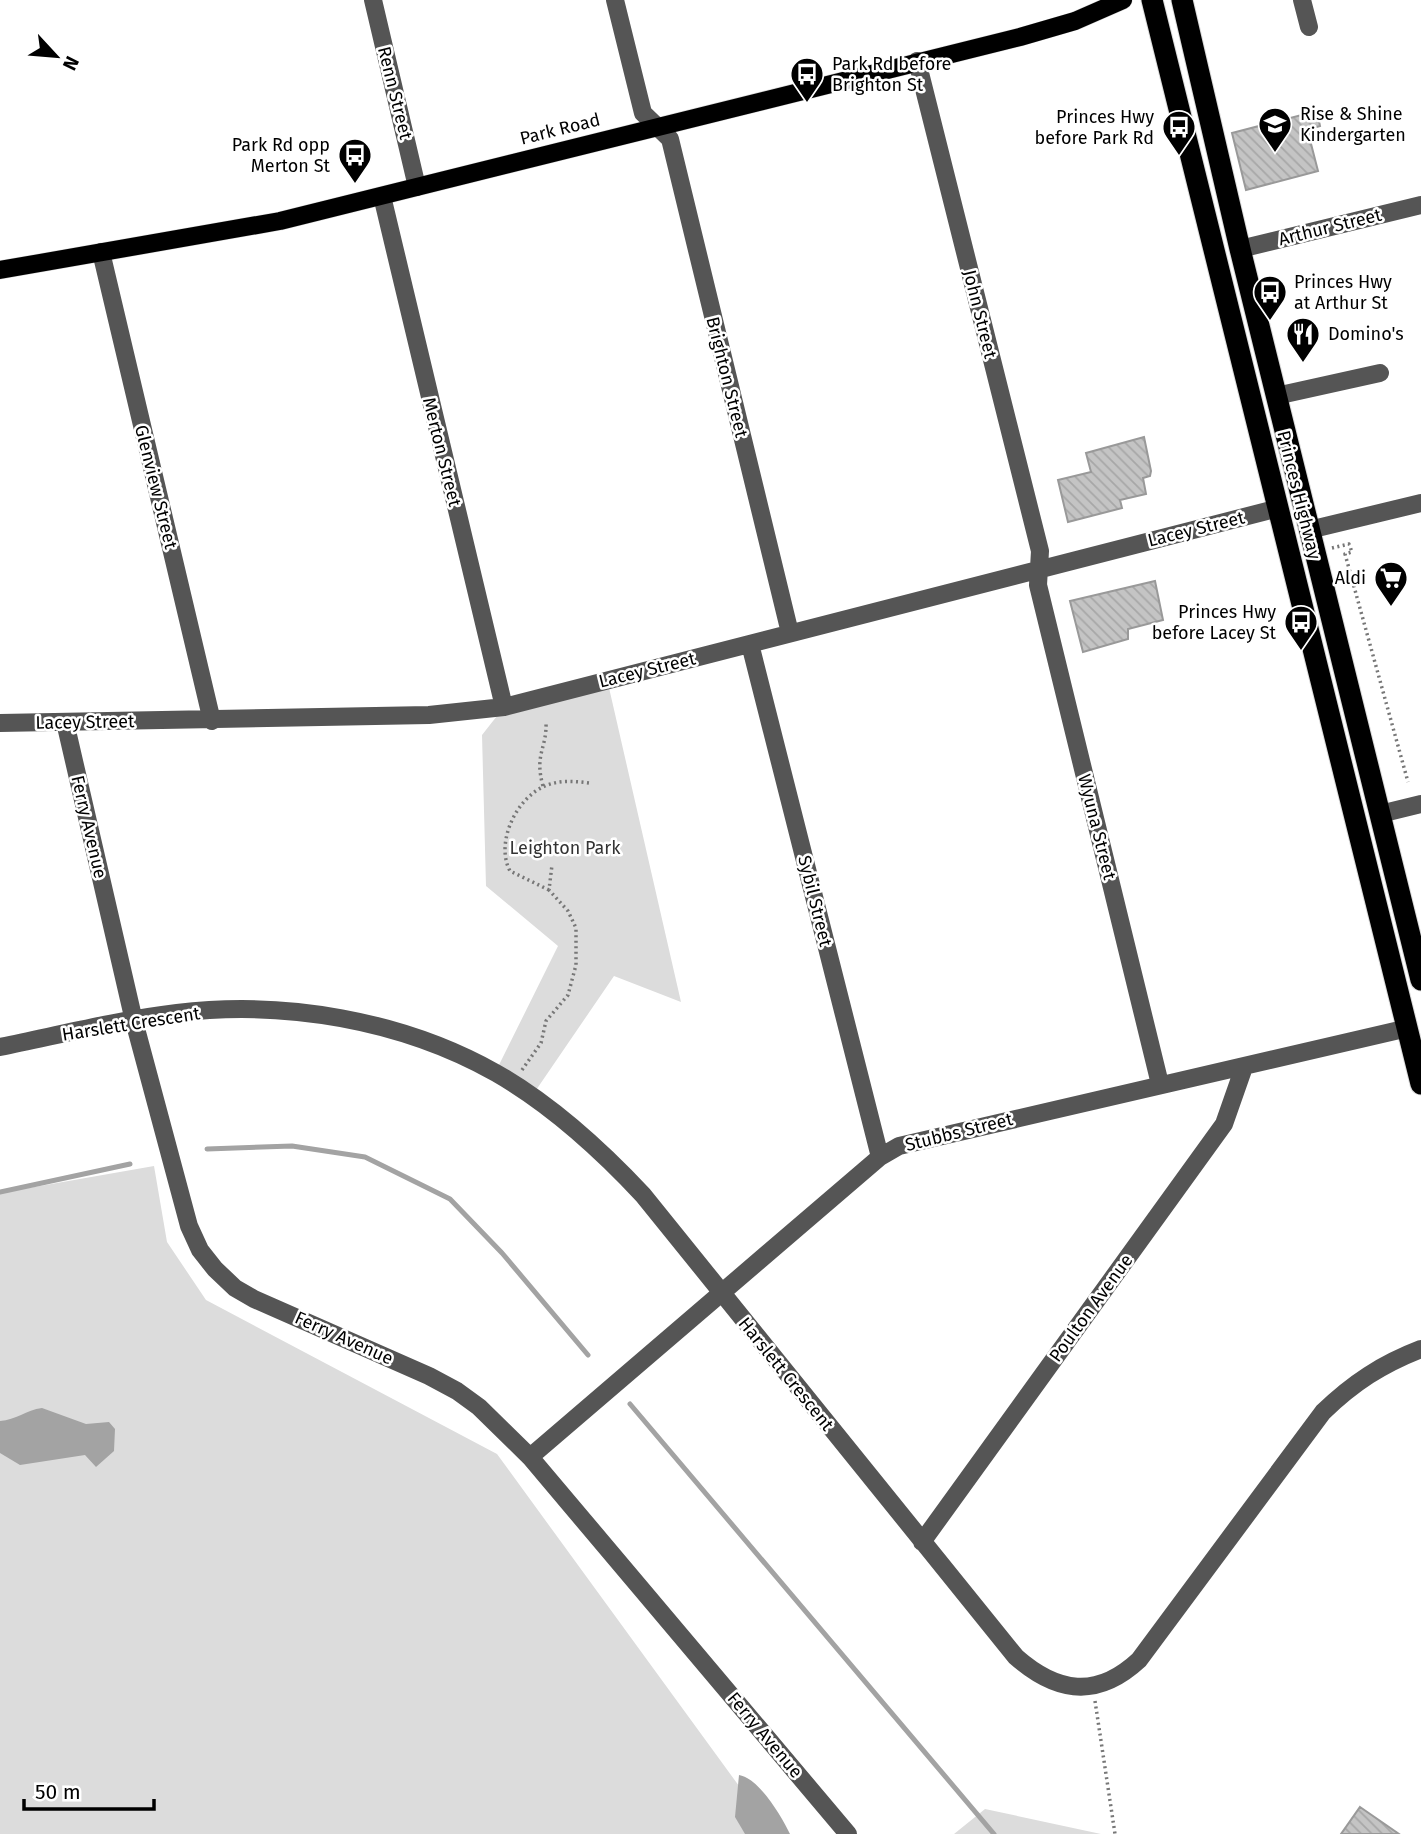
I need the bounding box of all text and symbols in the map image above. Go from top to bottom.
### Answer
north arrow [21,21,91,91]
street label: Renn Street [373,44,417,142]
text: N [58,53,84,74]
place label: Park Rd before Brighton St [832,53,951,96]
bus stop icon: Park Rd before Brighton St [788,55,826,104]
place label: Rise & Shine Kindergarten [1300,103,1406,146]
school or university icon: Rise & Shine Kindergarten [1256,105,1294,154]
place label: Princes Hwy before Park Rd [1035,106,1154,149]
street label: Park Road [518,108,602,150]
bus stop icon: Princes Hwy before Park Rd [1160,108,1198,157]
place label: Park Rd opp Merton St [232,134,330,177]
bus stop icon: Park Rd opp Merton St [336,136,374,185]
street label: Arthur Street [1276,203,1384,250]
street label: John Street [958,267,1002,361]
place label: Princes Hwy at Arthur St [1294,271,1392,314]
bus stop icon: Princes Hwy at Arthur St [1251,273,1289,322]
street label: Brighton Street [701,314,753,440]
restaurant icon: Domino's [1284,315,1322,364]
place label: Domino's [1328,323,1404,345]
street label: Merton Street [418,395,466,509]
street label: Glenview Street [130,423,182,552]
street label: Princes Highway [1272,428,1326,562]
street label: Lacey Street [1145,506,1247,552]
supermarket icon: Aldi [1372,559,1410,608]
place label: Aldi [1335,567,1366,589]
place label: Princes Hwy before Lacey St [1152,601,1277,644]
bus stop icon: Princes Hwy before Lacey St [1282,603,1320,652]
street label: Lacey Street [596,647,698,693]
street label: Lacey Street [35,710,135,734]
street label: Wyuna Street [1073,772,1121,883]
street label: Ferry Avenue [66,773,112,881]
park label: Leighton Park [510,837,621,859]
street label: Sybil Street [793,853,837,949]
street label: Harslett Crescent [60,1002,202,1046]
street label: Stubbs Street [903,1108,1016,1156]
street label: Poulton Avenue [1044,1250,1138,1366]
street label: Ferry Avenue [291,1307,397,1369]
street label: Harslett Crescent [734,1313,839,1435]
street label: Ferry Avenue [723,1688,807,1782]
scale bar [24,1768,154,1812]
text: 50 m [35,1779,81,1805]

